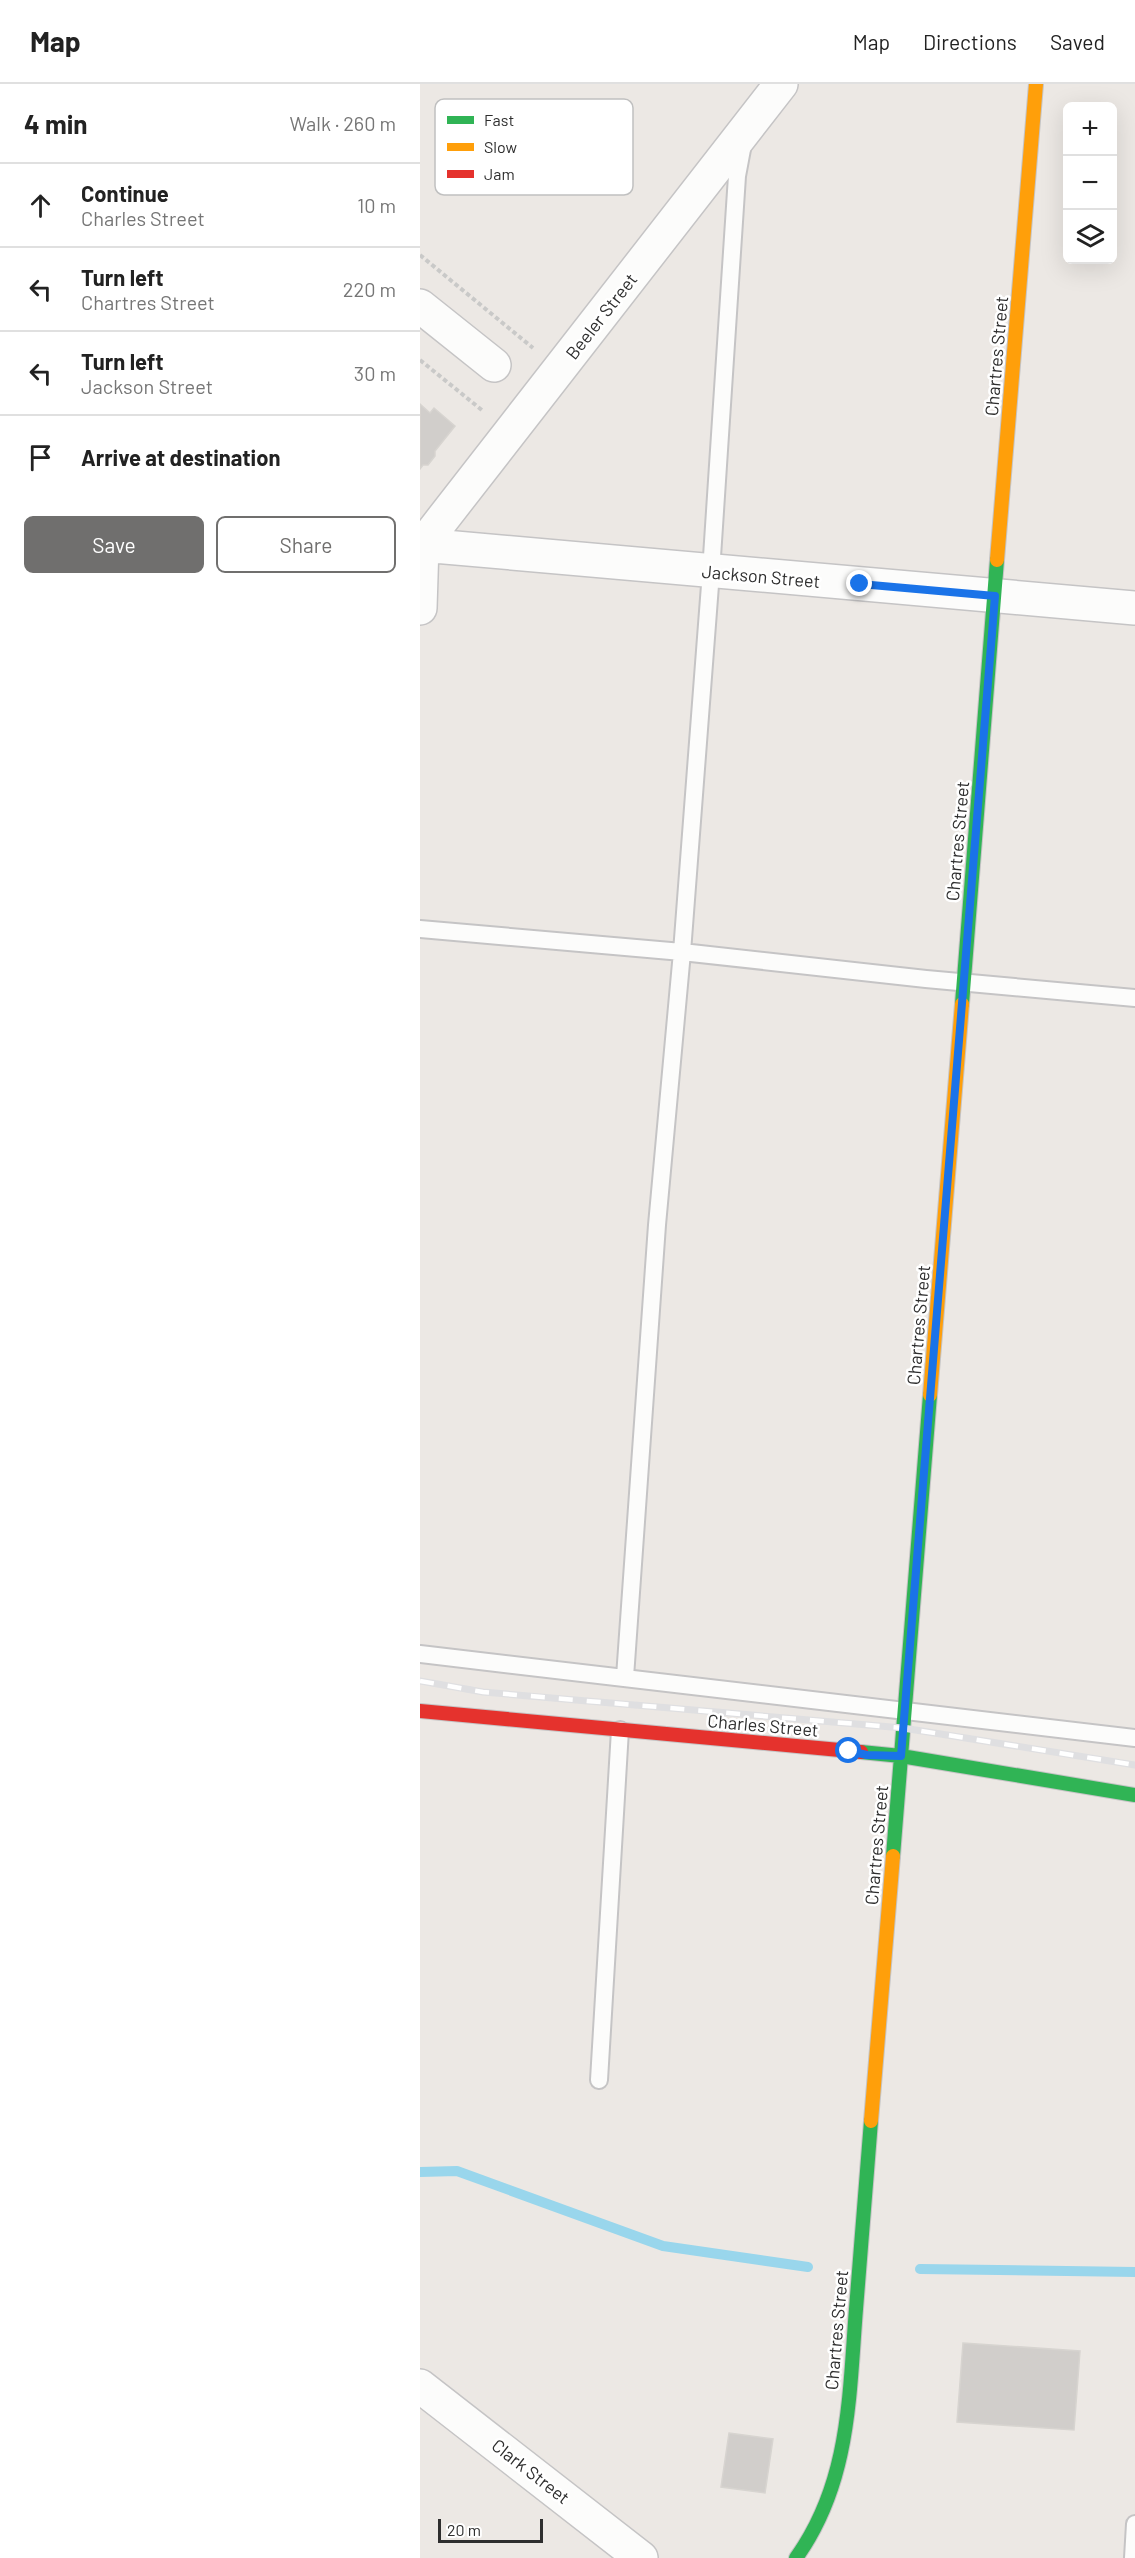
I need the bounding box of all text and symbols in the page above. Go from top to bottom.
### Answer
text: Map [30,24,81,58]
text: Map [853,29,890,54]
text: Directions [923,29,1017,54]
text: Saved [1050,29,1105,54]
legend [435,99,633,195]
map controls [1063,102,1117,264]
button: + [1063,102,1117,156]
text: 4 min [24,108,88,139]
text: Fast [484,110,514,129]
text: Walk · 260 m [289,111,396,135]
text: Slow [484,137,517,156]
button: − [1063,156,1117,210]
text: Jam [484,164,515,183]
text: Continue [81,180,169,206]
icon: ahead [24,189,57,222]
text: 10 m [357,193,396,217]
text: Charles Street [81,206,205,230]
button: layers [1063,210,1117,264]
text: Turn left [81,264,164,290]
street label: Beeler Street [560,268,642,364]
icon: left [24,273,57,306]
text: 220 m [343,277,396,301]
text: Chartres Street [81,290,215,314]
street label: Chartres Street [980,295,1012,417]
text: Turn left [81,348,164,374]
icon: left [24,357,57,390]
text: 30 m [354,361,396,385]
text: Jackson Street [81,374,213,398]
icon: arrive [24,441,57,474]
text: Arrive at destination [81,444,280,470]
button: Save [24,516,204,573]
button: Share [216,516,396,573]
street label: Jackson Street [701,560,821,592]
route end [846,570,872,596]
street label: Chartres Street [941,780,973,902]
street label: Chartres Street [902,1264,934,1386]
street label: Charles Street [707,1709,819,1741]
route start [835,1737,861,1763]
street label: Chartres Street [860,1784,892,1906]
street label: Chartres Street [820,2269,852,2391]
street label: Clark Street [488,2434,574,2508]
scale bar [438,2516,543,2544]
text: 20 m [447,2520,481,2539]

